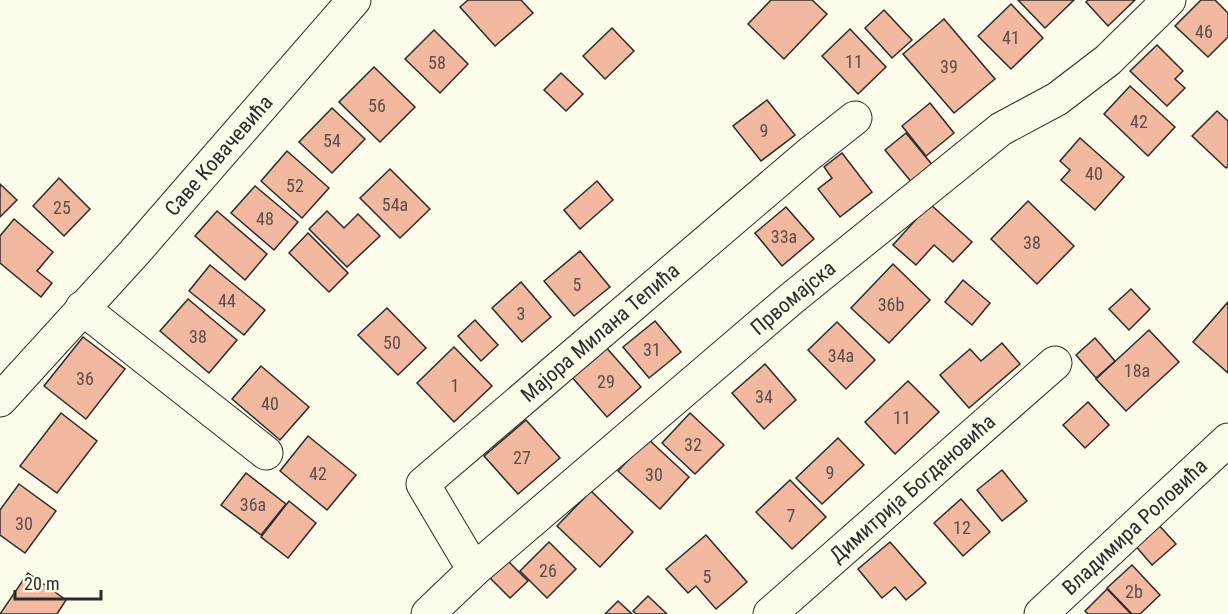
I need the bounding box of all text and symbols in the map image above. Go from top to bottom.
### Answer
house number: 46 [1195,21,1213,42]
house number: 41 [1002,27,1020,48]
house number: 11 [845,51,863,72]
house number: 58 [428,52,446,73]
house number: 39 [940,56,958,77]
street label: Саве Ковачевића [160,90,278,221]
house number: 56 [368,95,386,116]
house number: 42 [1130,111,1148,132]
house number: 9 [760,120,768,141]
house number: 54 [323,130,341,151]
house number: 40 [1085,163,1103,184]
house number: 52 [286,175,304,196]
house number: 54a [382,194,408,215]
house number: 25 [53,197,71,218]
house number: 48 [256,208,274,229]
house number: 33a [771,226,797,247]
house number: 38 [1023,232,1041,253]
street label: Првомајска [746,256,840,340]
street label: Мајора Милана Тепића [516,258,684,407]
house number: 5 [573,274,582,295]
house number: 44 [218,290,236,311]
house number: 36b [878,294,904,315]
house number: 3 [517,303,525,324]
house number: 38 [189,326,207,347]
house number: 50 [383,332,401,353]
house number: 31 [643,339,661,360]
house number: 34a [828,345,854,366]
house number: 18a [1124,360,1150,381]
house number: 36 [76,368,94,389]
house number: 29 [597,371,615,392]
house number: 1 [451,375,459,396]
house number: 34 [755,386,773,407]
house number: 40 [261,393,279,414]
house number: 11 [893,407,911,428]
street label: Димитрија Богдановића [825,409,1000,568]
house number: 32 [684,434,702,455]
house number: 27 [513,447,531,468]
street label: Владимира Роловића [1057,454,1212,600]
house number: 9 [826,462,834,483]
house number: 42 [309,463,327,484]
house number: 30 [645,464,663,485]
house number: 36a [240,494,266,515]
house number: 7 [787,505,796,526]
house number: 30 [15,513,33,534]
house number: 12 [953,517,971,538]
house number: 26 [539,560,557,581]
scale bar [15,563,100,601]
house number: 5 [703,566,712,587]
text: 20 m [24,573,59,594]
house number: 2b [1125,581,1143,602]

